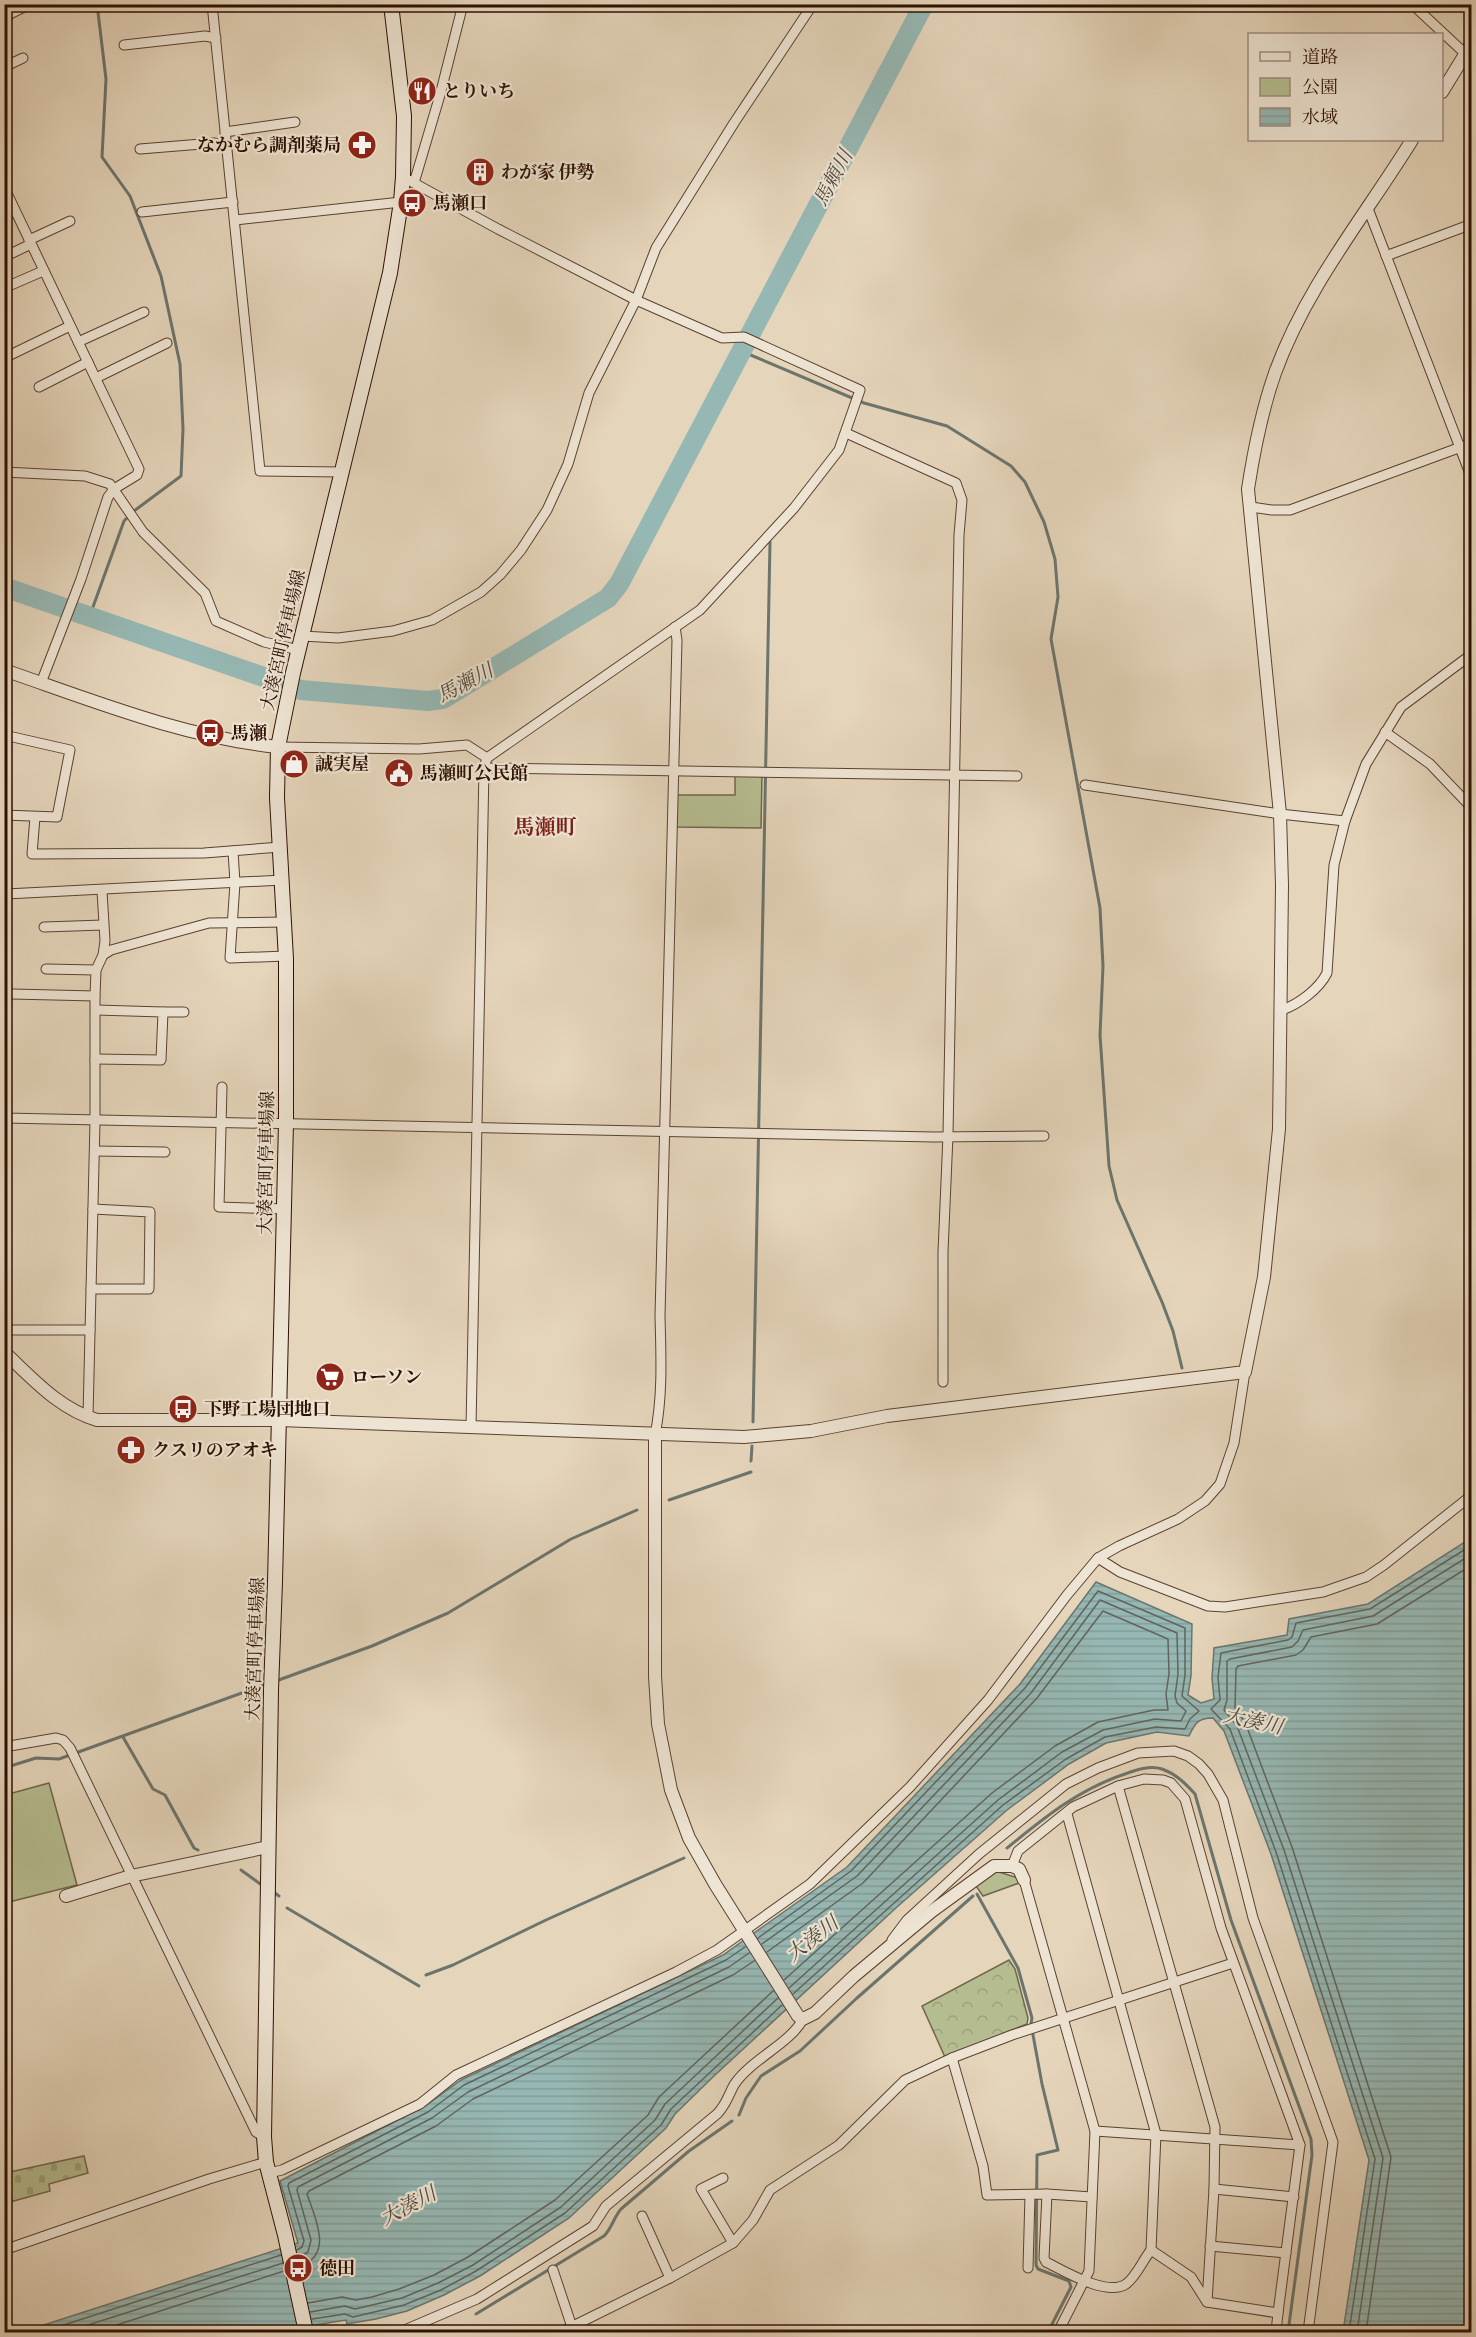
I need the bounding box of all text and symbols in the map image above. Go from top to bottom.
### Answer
legend [1248,33,1443,141]
text: 道路 [1302,45,1338,69]
restaurant icon: とりいち [406,75,438,107]
text: 公園 [1302,75,1338,99]
place label: とりいち [443,79,515,103]
text: 水域 [1302,105,1338,129]
pharmacy icon: なかむら調剤薬局 [346,129,378,161]
place label: なかむら調剤薬局 [197,133,341,157]
water label: 馬頼川 [807,143,860,211]
building icon: わが家 伊勢 [464,156,496,188]
place label: わが家 伊勢 [501,160,594,184]
bus stop icon: 馬瀬口 [396,187,428,219]
place label: 馬瀬口 [433,191,487,215]
street label: 大湊宮町停車場線 [255,567,311,713]
water label: 馬瀬川 [432,656,500,709]
bus stop icon: 馬瀬 [194,717,226,749]
place label: 馬瀬 [231,721,267,745]
shop icon: 誠実屋 [278,748,310,780]
place label: 誠実屋 [315,752,369,776]
public building icon: 馬瀬町公民館 [383,757,415,789]
place label: 馬瀬町公民館 [420,761,528,785]
district label: 馬瀬町 [514,813,577,841]
street label: 大湊宮町停車場線 [253,1091,279,1235]
supermarket icon: ローソン [314,1361,346,1393]
place label: ローソン [351,1365,422,1389]
bus stop icon: 下野工場団地口 [167,1393,199,1425]
place label: 下野工場団地口 [204,1397,330,1421]
pharmacy icon: クスリのアオキ [115,1434,147,1466]
place label: クスリのアオキ [152,1438,278,1462]
street label: 大湊宮町停車場線 [240,1577,270,1721]
water label: 大湊川 [1221,1702,1287,1741]
water label: 大湊川 [780,1909,846,1968]
water label: 大湊川 [375,2179,443,2232]
bus stop icon: 徳田 [282,2252,314,2284]
place label: 徳田 [319,2256,355,2280]

